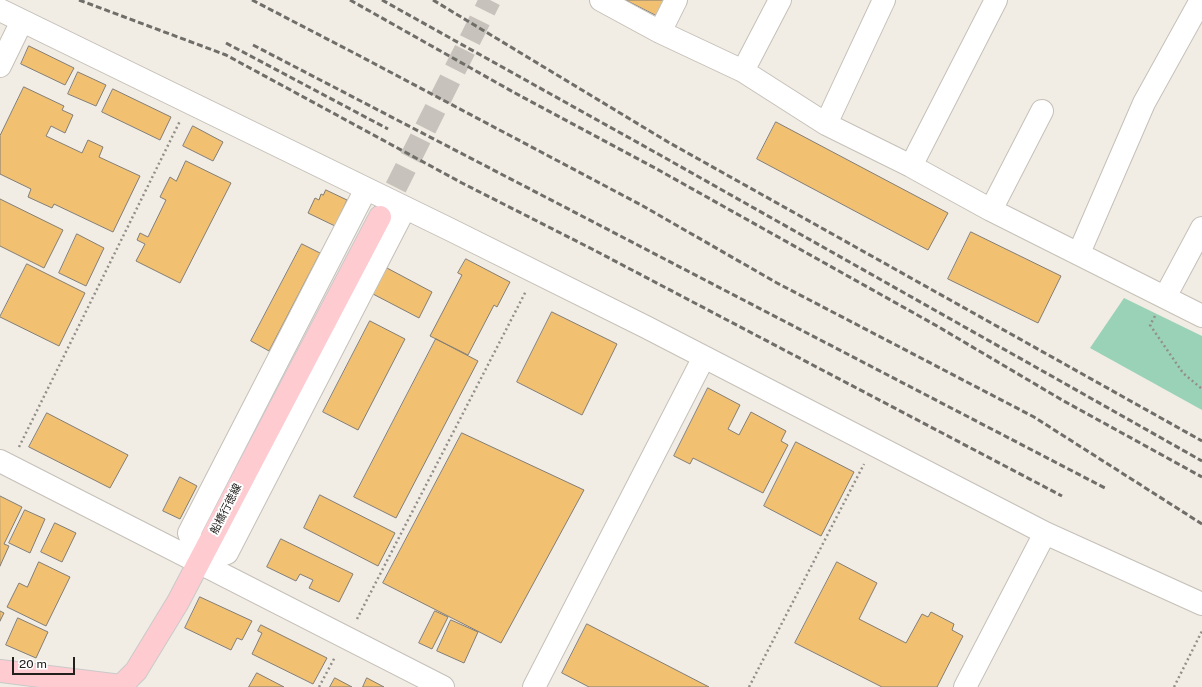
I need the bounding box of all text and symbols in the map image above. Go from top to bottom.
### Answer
street label: 船橋行徳線 [208,482,244,536]
scale bar [14,649,77,675]
text: 20 m [19,657,47,671]

